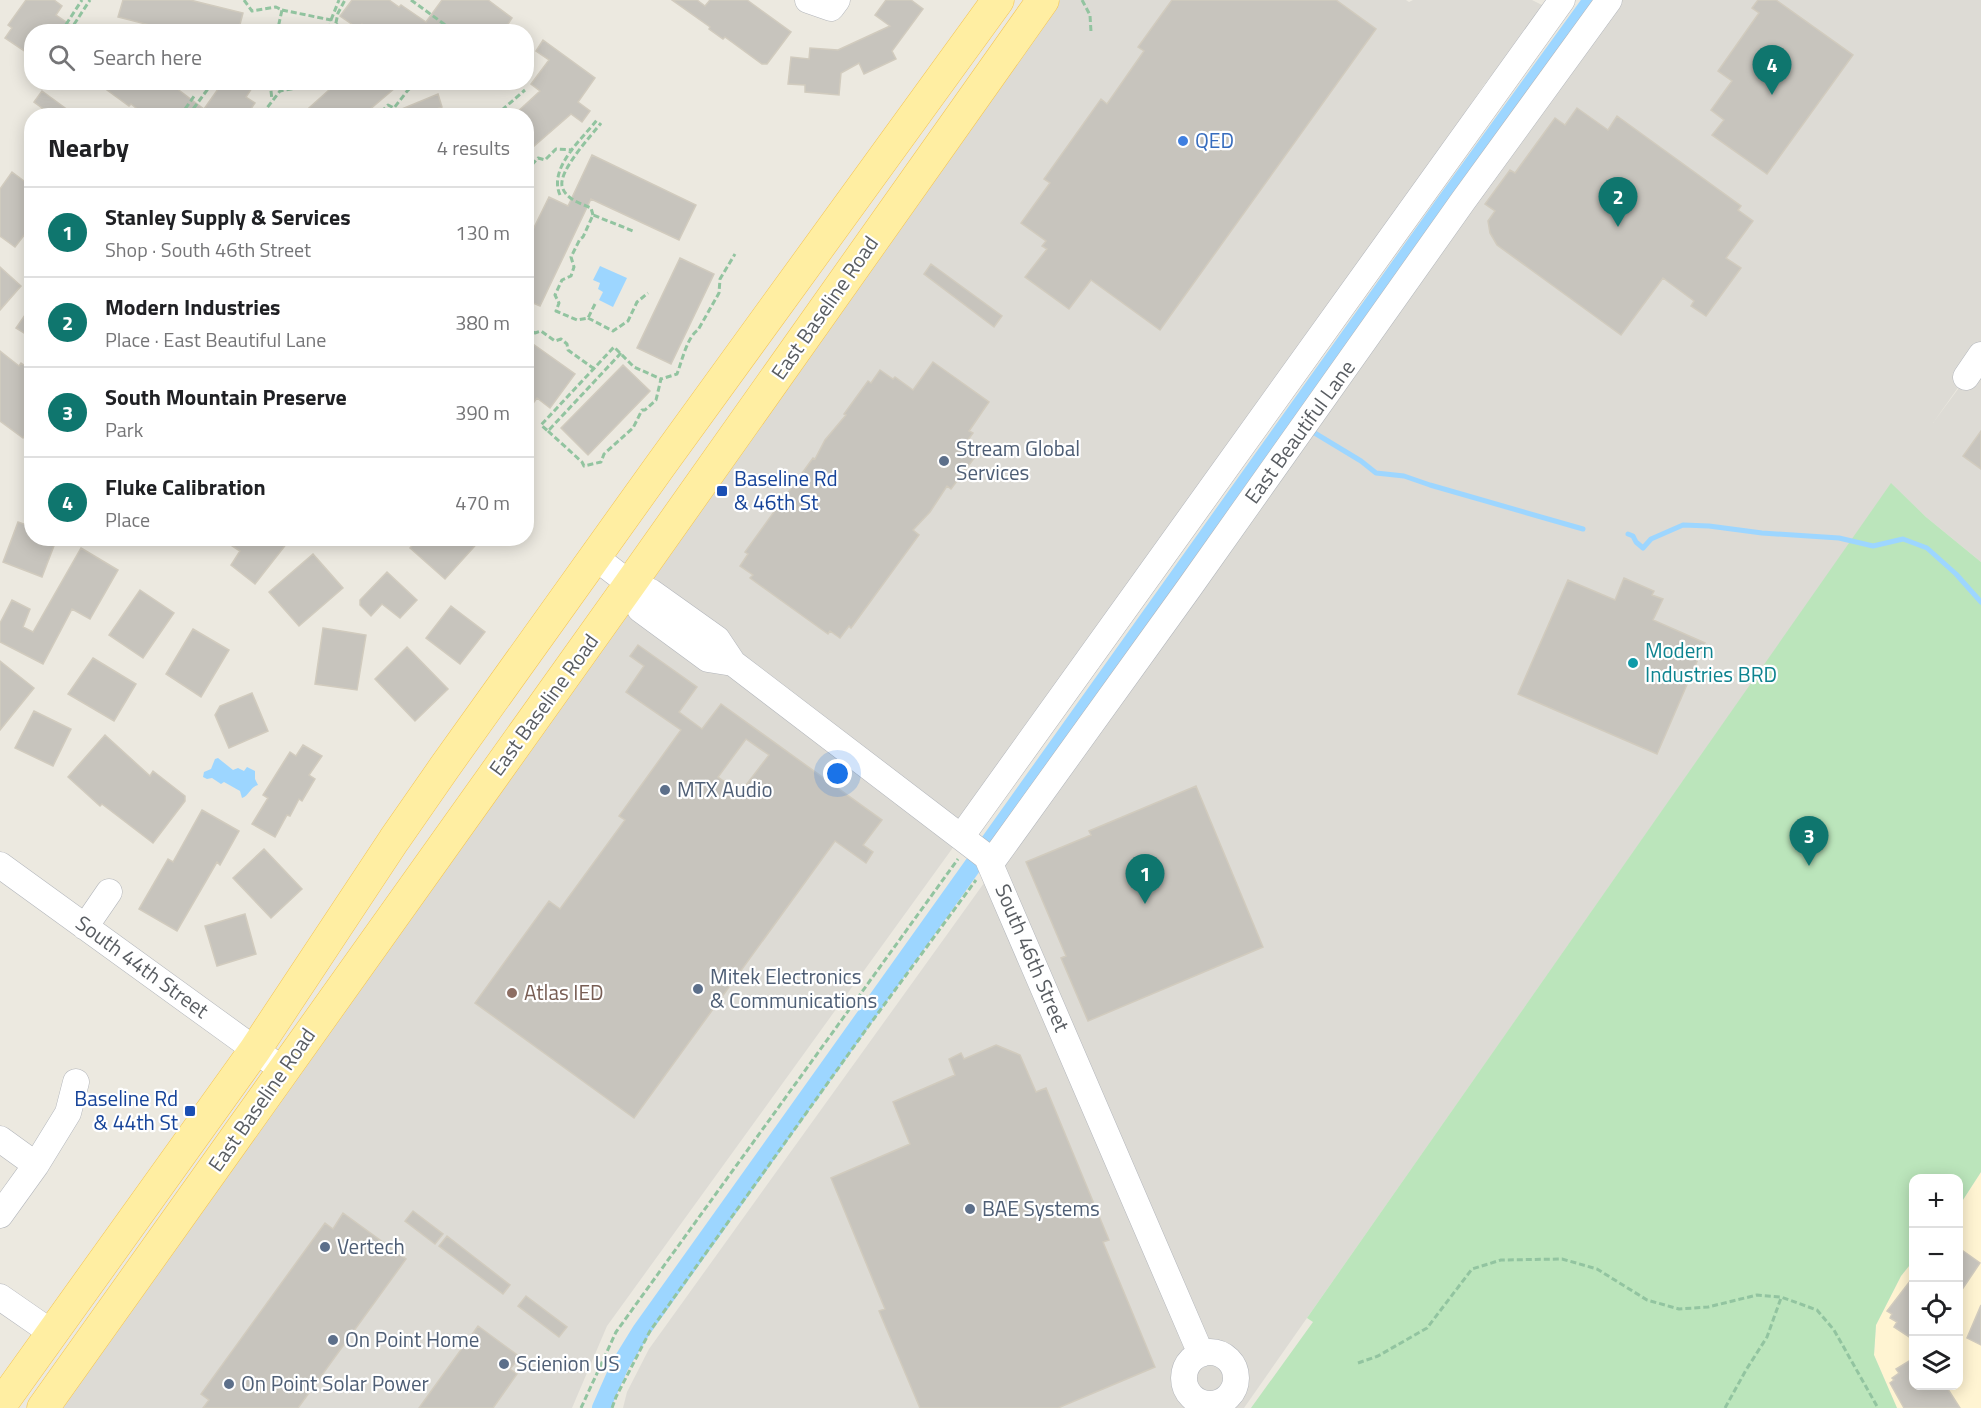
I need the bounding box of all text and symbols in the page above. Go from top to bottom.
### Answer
search box [24,24,534,90]
text: Search here [93,40,202,74]
icon: search [45,41,78,74]
pin: 4 [1752,46,1792,95]
place label: QED [1195,124,1234,156]
text: Nearby [48,128,129,167]
text: 4 results [437,132,510,163]
marker: QED [1176,134,1190,148]
pin: 2 [1598,178,1638,227]
text: Stanley Supply & Services [105,200,351,234]
text: 1 [62,217,73,248]
text: 130 m [455,217,510,248]
street label: East Baseline Road [763,229,886,386]
text: Shop · South 46th Street [105,234,311,265]
text: Modern Industries [105,290,281,324]
text: 2 [62,307,73,338]
text: 380 m [455,307,510,338]
text: Place · East Beautiful Lane [105,324,326,355]
street label: East Beautiful Lane [1236,353,1362,510]
text: South Mountain Preserve [105,380,347,414]
text: 3 [62,397,73,428]
text: 390 m [455,397,510,428]
text: Park [105,414,143,445]
place label: Stream Global Services [956,432,1080,488]
marker: Stream Global Services [937,454,951,468]
place label: Baseline Rd & 46th St [734,462,838,518]
text: Fluke Calibration [105,470,266,504]
marker: Baseline Rd & 46th St [715,484,729,498]
text: 4 [62,487,73,518]
text: 470 m [455,487,510,518]
text: Place [105,504,150,535]
street label: East Baseline Road [481,627,606,782]
place label: Modern Industries BRD [1645,634,1777,690]
marker: Modern Industries BRD [1626,656,1640,670]
your location [823,759,852,788]
place label: MTX Audio [677,773,773,805]
marker: MTX Audio [658,783,672,797]
pin: 3 [1790,816,1828,866]
pin: 1 [1126,854,1164,904]
street label: South 46th Street [987,879,1079,1037]
street label: South 44th Street [69,907,216,1026]
place label: Mitek Electronics & Communications [710,960,877,1016]
place label: Atlas IED [524,976,604,1008]
marker: Mitek Electronics & Communications [691,982,705,996]
marker: Atlas IED [505,986,519,1000]
street label: East Baseline Road [200,1021,323,1178]
place label: Baseline Rd & 44th St [74,1082,179,1138]
marker: Baseline Rd & 44th St [183,1104,197,1118]
map controls [1909,1174,1963,1390]
button: + [1909,1174,1963,1228]
place label: BAE Systems [982,1192,1100,1224]
marker: BAE Systems [963,1202,977,1216]
button: − [1909,1228,1963,1282]
place label: Vertech [337,1230,405,1262]
marker: Vertech [318,1240,332,1254]
button: locate [1909,1282,1963,1336]
place label: On Point Home [345,1323,479,1355]
marker: On Point Home [326,1333,340,1347]
button: layers [1909,1336,1963,1390]
place label: Scienion US [516,1347,620,1379]
marker: Scienion US [497,1357,511,1371]
place label: On Point Solar Power [241,1367,429,1399]
marker: On Point Solar Power [222,1377,236,1391]

